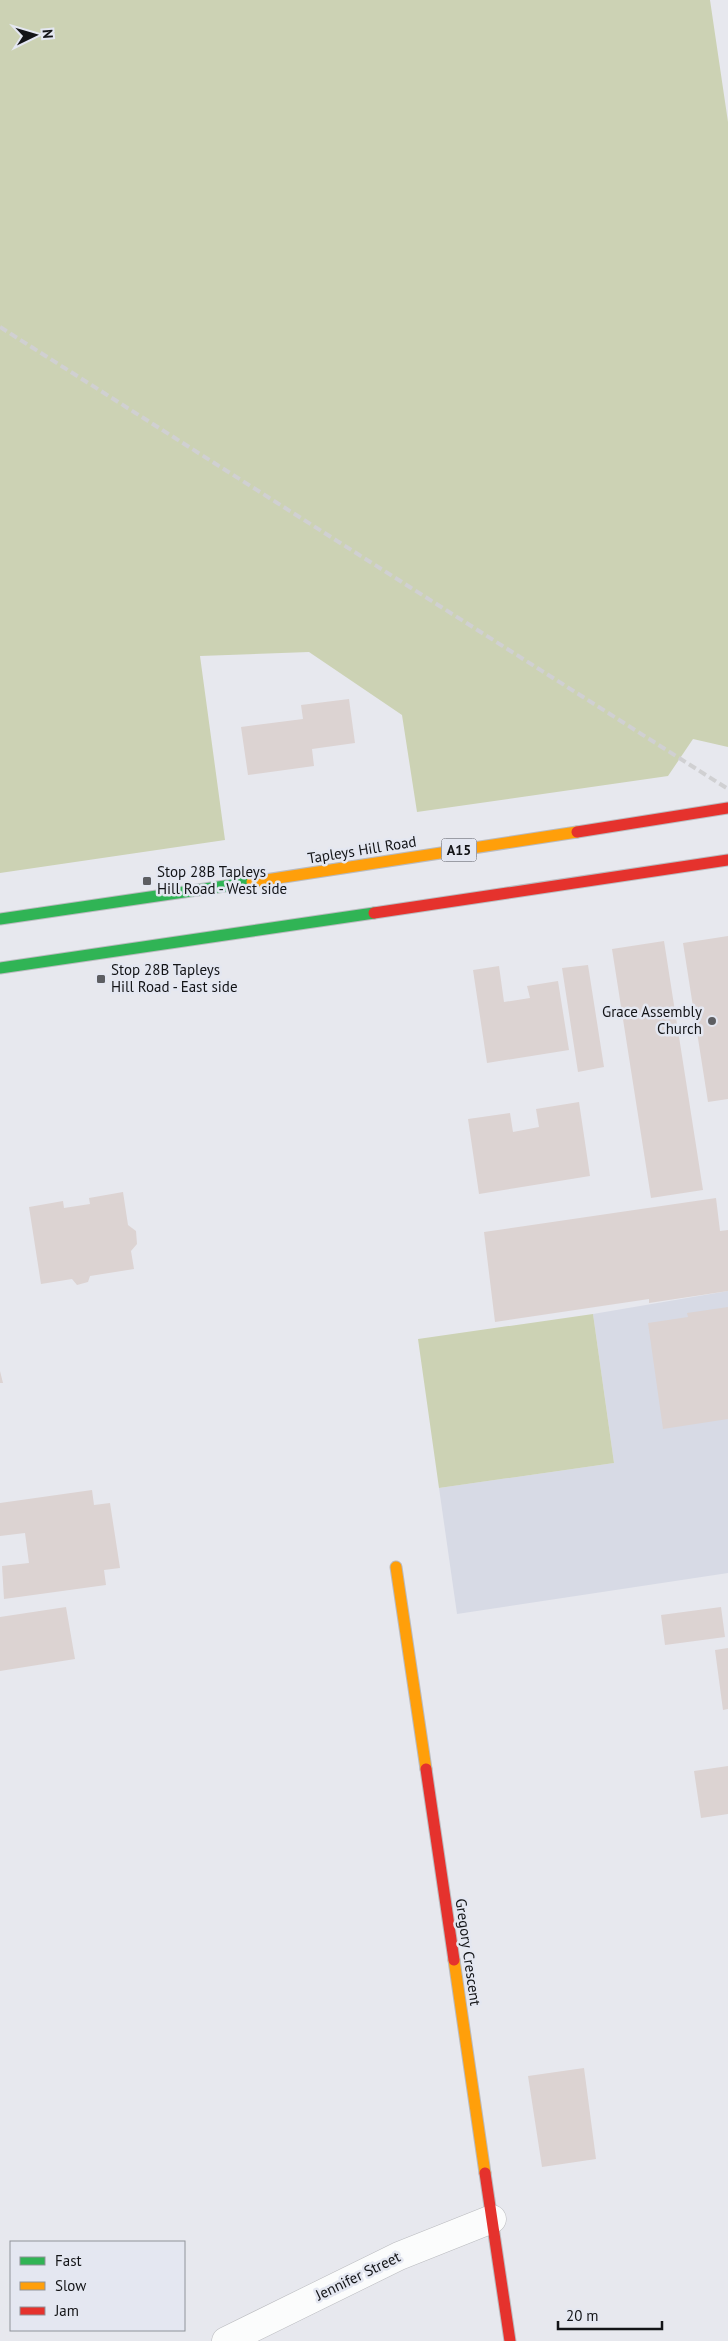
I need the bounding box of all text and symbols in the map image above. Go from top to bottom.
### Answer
north arrow [10,10,60,60]
text: N [39,28,57,39]
street label: Tapleys Hill Road [306,832,418,867]
road number: A15 [442,838,476,862]
place label: Stop 28B Tapleys Hill Road - West side [157,862,287,898]
marker: Stop 28B Tapleys Hill Road - West side [141,875,153,887]
place label: Stop 28B Tapleys Hill Road - East side [111,960,238,996]
marker: Stop 28B Tapleys Hill Road - East side [95,973,107,985]
place label: Grace Assembly Church [602,1002,702,1038]
marker: Grace Assembly Church [706,1015,718,1027]
street label: Gregory Crescent [452,1897,485,2007]
legend [10,2241,185,2331]
street label: Jennifer Street [311,2247,403,2305]
text: Fast [55,2251,82,2270]
text: Slow [55,2276,86,2295]
scale bar [558,2298,662,2330]
text: Jam [54,2301,79,2320]
text: 20 m [566,2306,599,2325]

